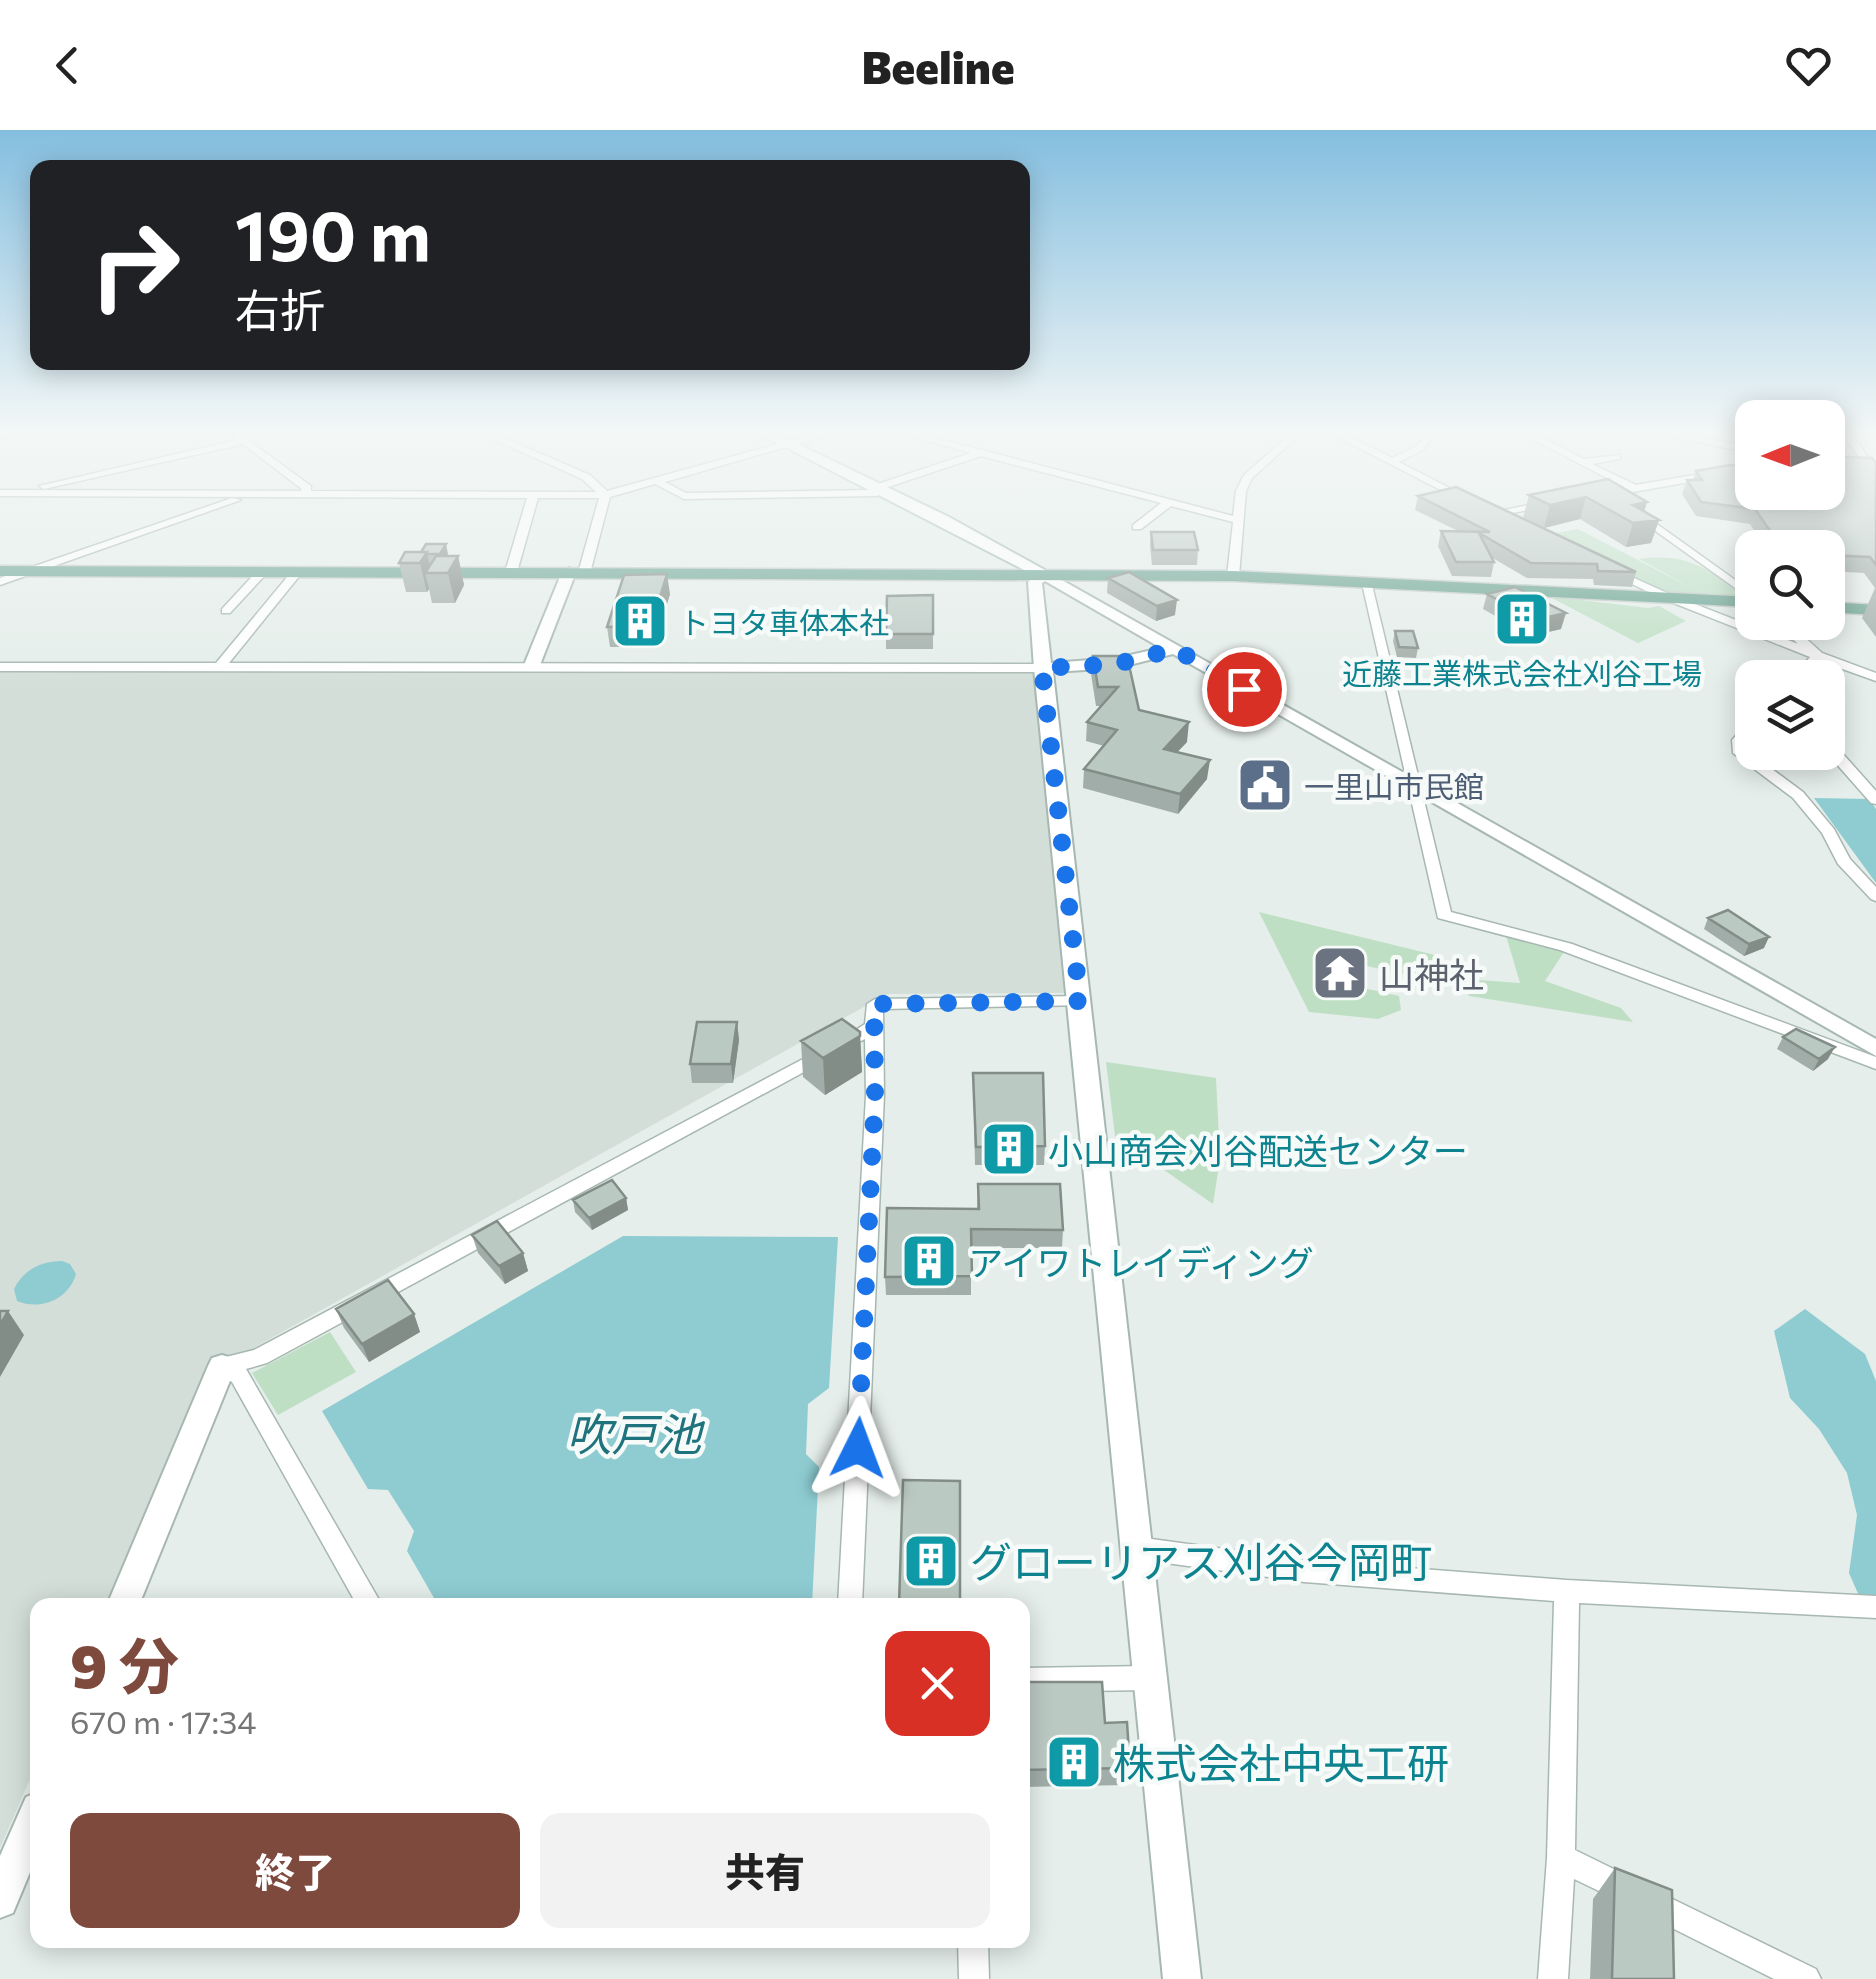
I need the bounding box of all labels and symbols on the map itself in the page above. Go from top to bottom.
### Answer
north arrow [1735,400,1845,510]
building icon: 近藤工業株式会社刈谷工場 [1492,589,1552,649]
building icon: トヨタ車体本社 [610,591,670,651]
place label: トヨタ車体本社 [679,603,889,640]
pin [1202,647,1287,732]
place label: 近藤工業株式会社刈谷工場 [1342,654,1702,691]
public building icon: 一里山市民館 [1235,755,1295,815]
place label: 一里山市民館 [1304,767,1484,804]
temple icon: 山神社 [1310,943,1370,1003]
place label: 山神社 [1379,952,1484,995]
building icon: 小山商会刈谷配送センター [979,1119,1039,1179]
place label: 小山商会刈谷配送センター [1048,1128,1468,1171]
building icon: アイワトレイディング [899,1231,959,1291]
place label: アイワトレイディング [968,1240,1314,1283]
position arrow [806,1396,910,1500]
water label: 吹戸池 [566,1405,705,1460]
building icon: グローリアス刈谷今岡町 [901,1531,961,1591]
place label: グローリアス刈谷今岡町 [970,1535,1432,1587]
building icon: 株式会社中央工研 [1044,1732,1104,1792]
place label: 株式会社中央工研 [1113,1736,1449,1788]

